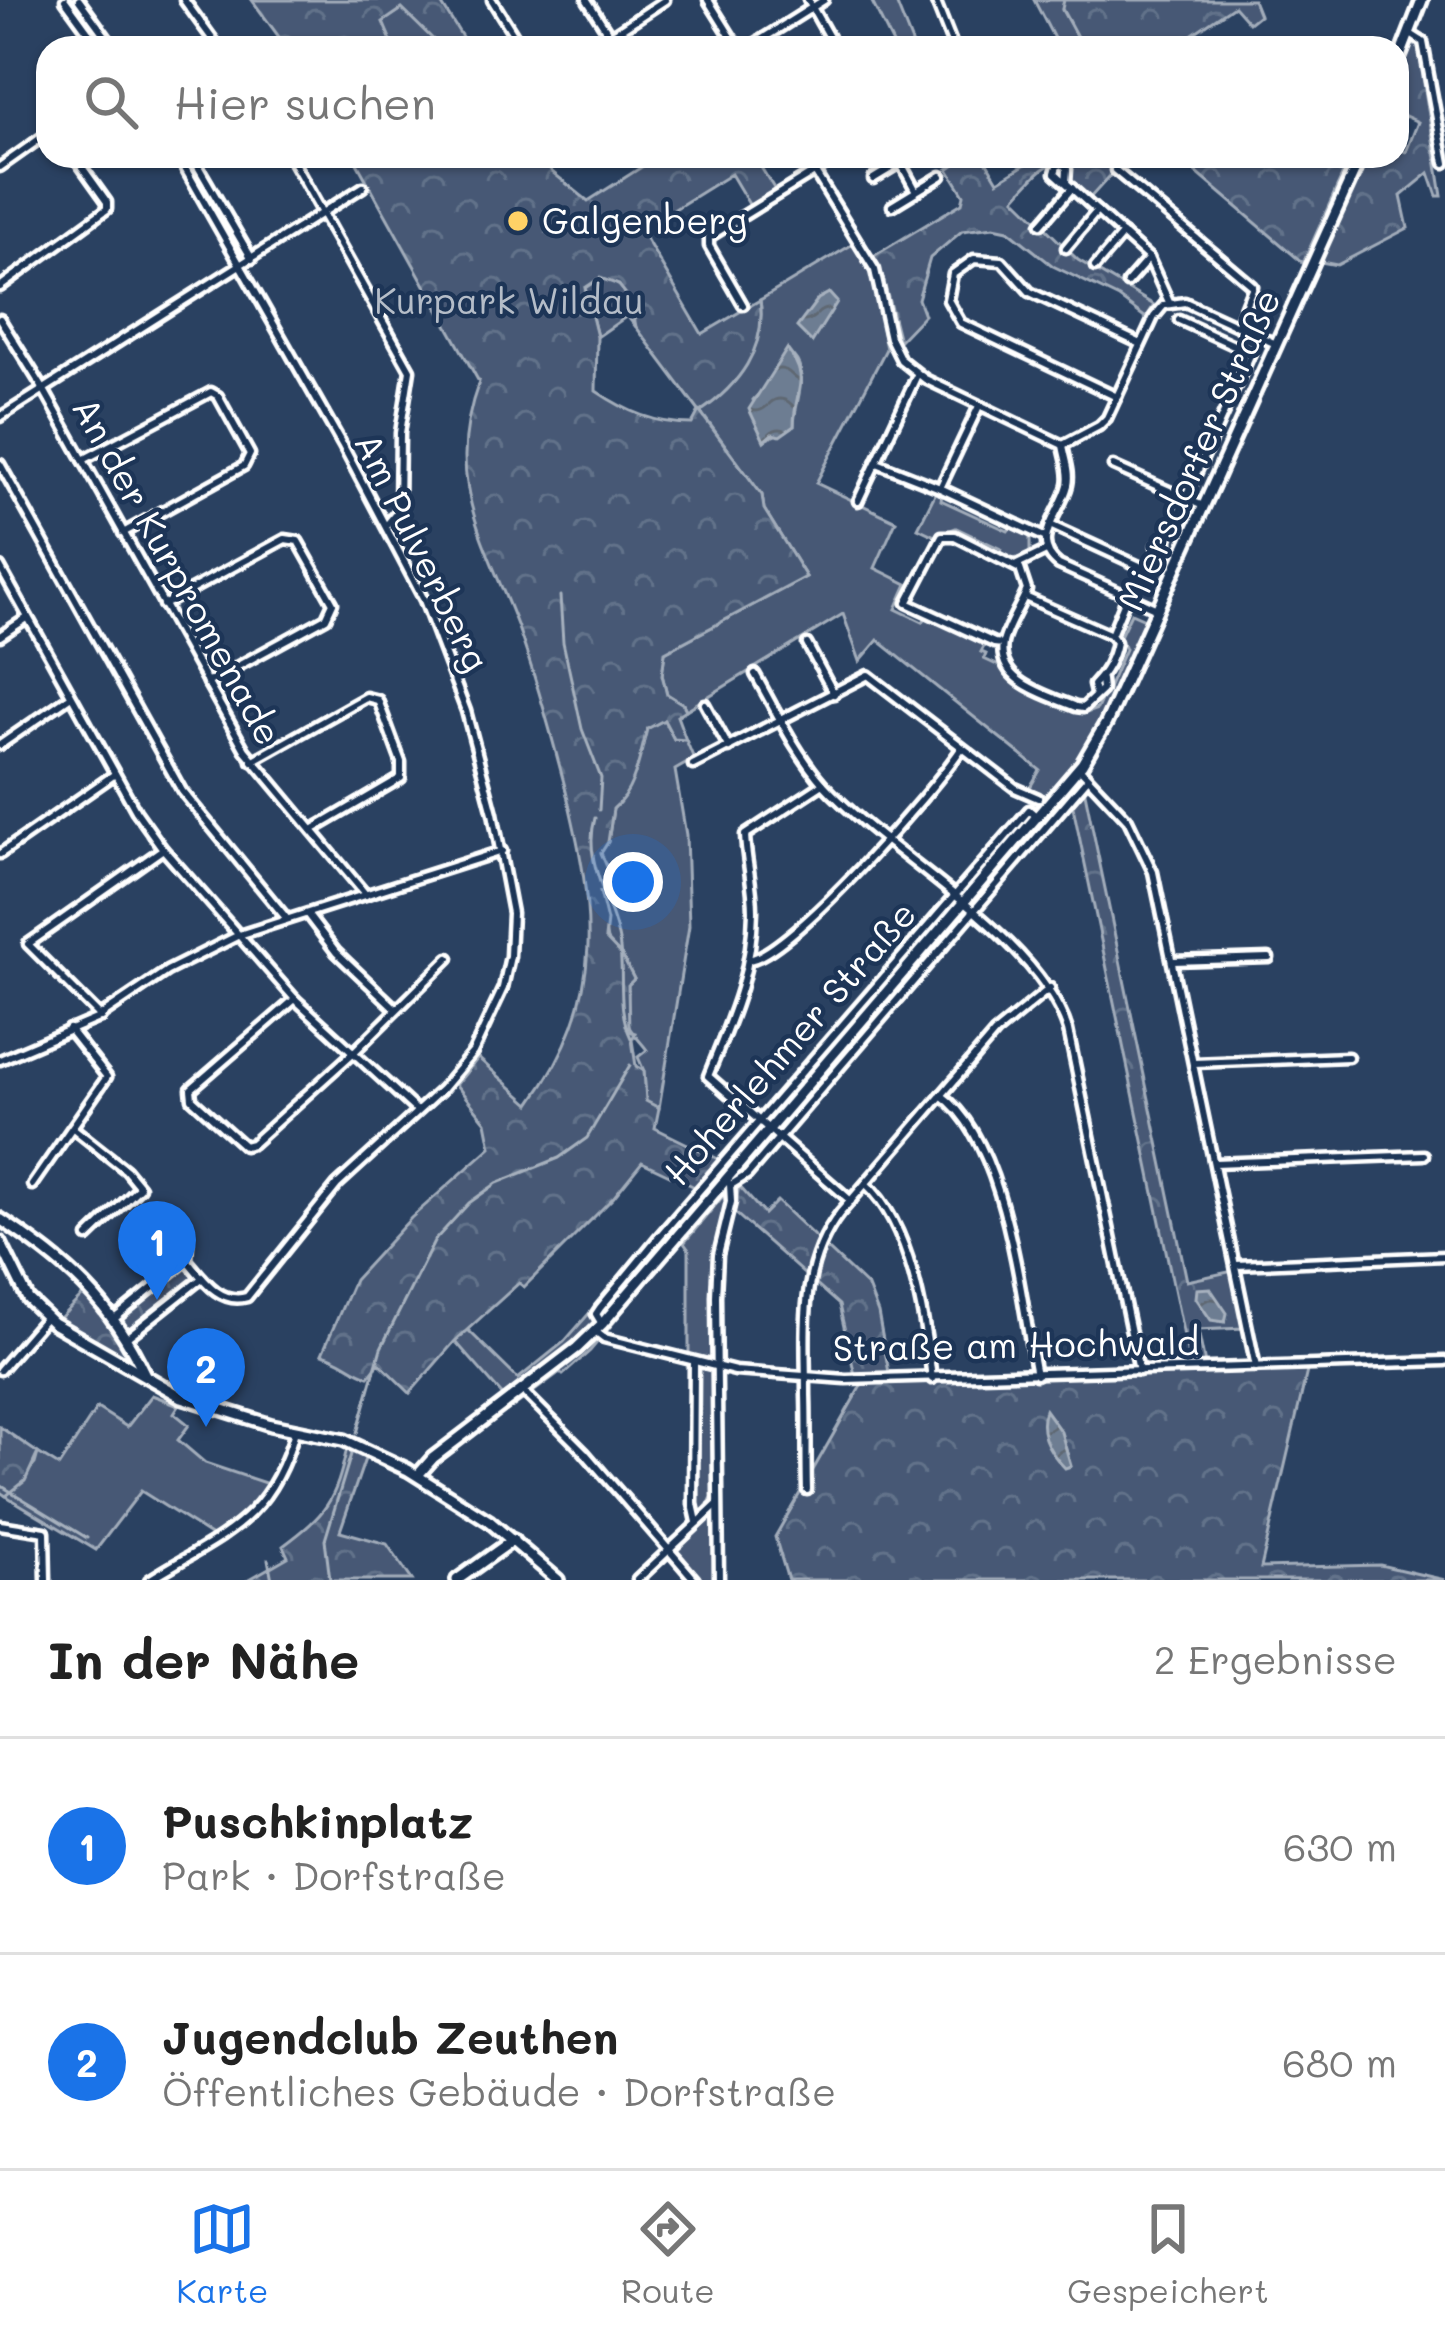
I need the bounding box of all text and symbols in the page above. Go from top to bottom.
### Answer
search box [36,36,1409,168]
icon: search [78,69,144,135]
text: Hier suchen [174,73,436,131]
place label: Galgenberg [542,196,747,243]
marker: Galgenberg [505,208,531,234]
park label: Kurpark Wildau [374,276,644,323]
street label: Miersdorfer Straße [1106,281,1290,618]
street label: An der Kurpromenade [63,388,294,753]
street label: Am Pulverberg [345,424,501,678]
your location [603,852,663,912]
street label: Hoherlehmer Straße [653,890,925,1194]
pin: 1 [118,1201,196,1300]
street label: Straße am Hochwald [832,1317,1200,1370]
pin: 2 [167,1328,245,1427]
text: In der Nähe [48,1625,359,1692]
text: 2 Ergebnisse [1154,1633,1397,1684]
text: Puschkinplatz [162,1791,473,1849]
text: 1 [78,1820,96,1871]
text: 630 m [1283,1820,1397,1871]
text: Park · Dorfstraße [162,1849,506,1900]
text: Jugendclub Zeuthen [162,2007,618,2065]
text: 2 [76,2036,98,2087]
text: 680 m [1282,2036,1397,2087]
text: Öffentliches Gebäude · Dorfstraße [162,2065,836,2116]
tab: Karte [176,2196,268,2311]
tab: Route [621,2196,715,2311]
tab: Gespeichert [1067,2196,1269,2311]

